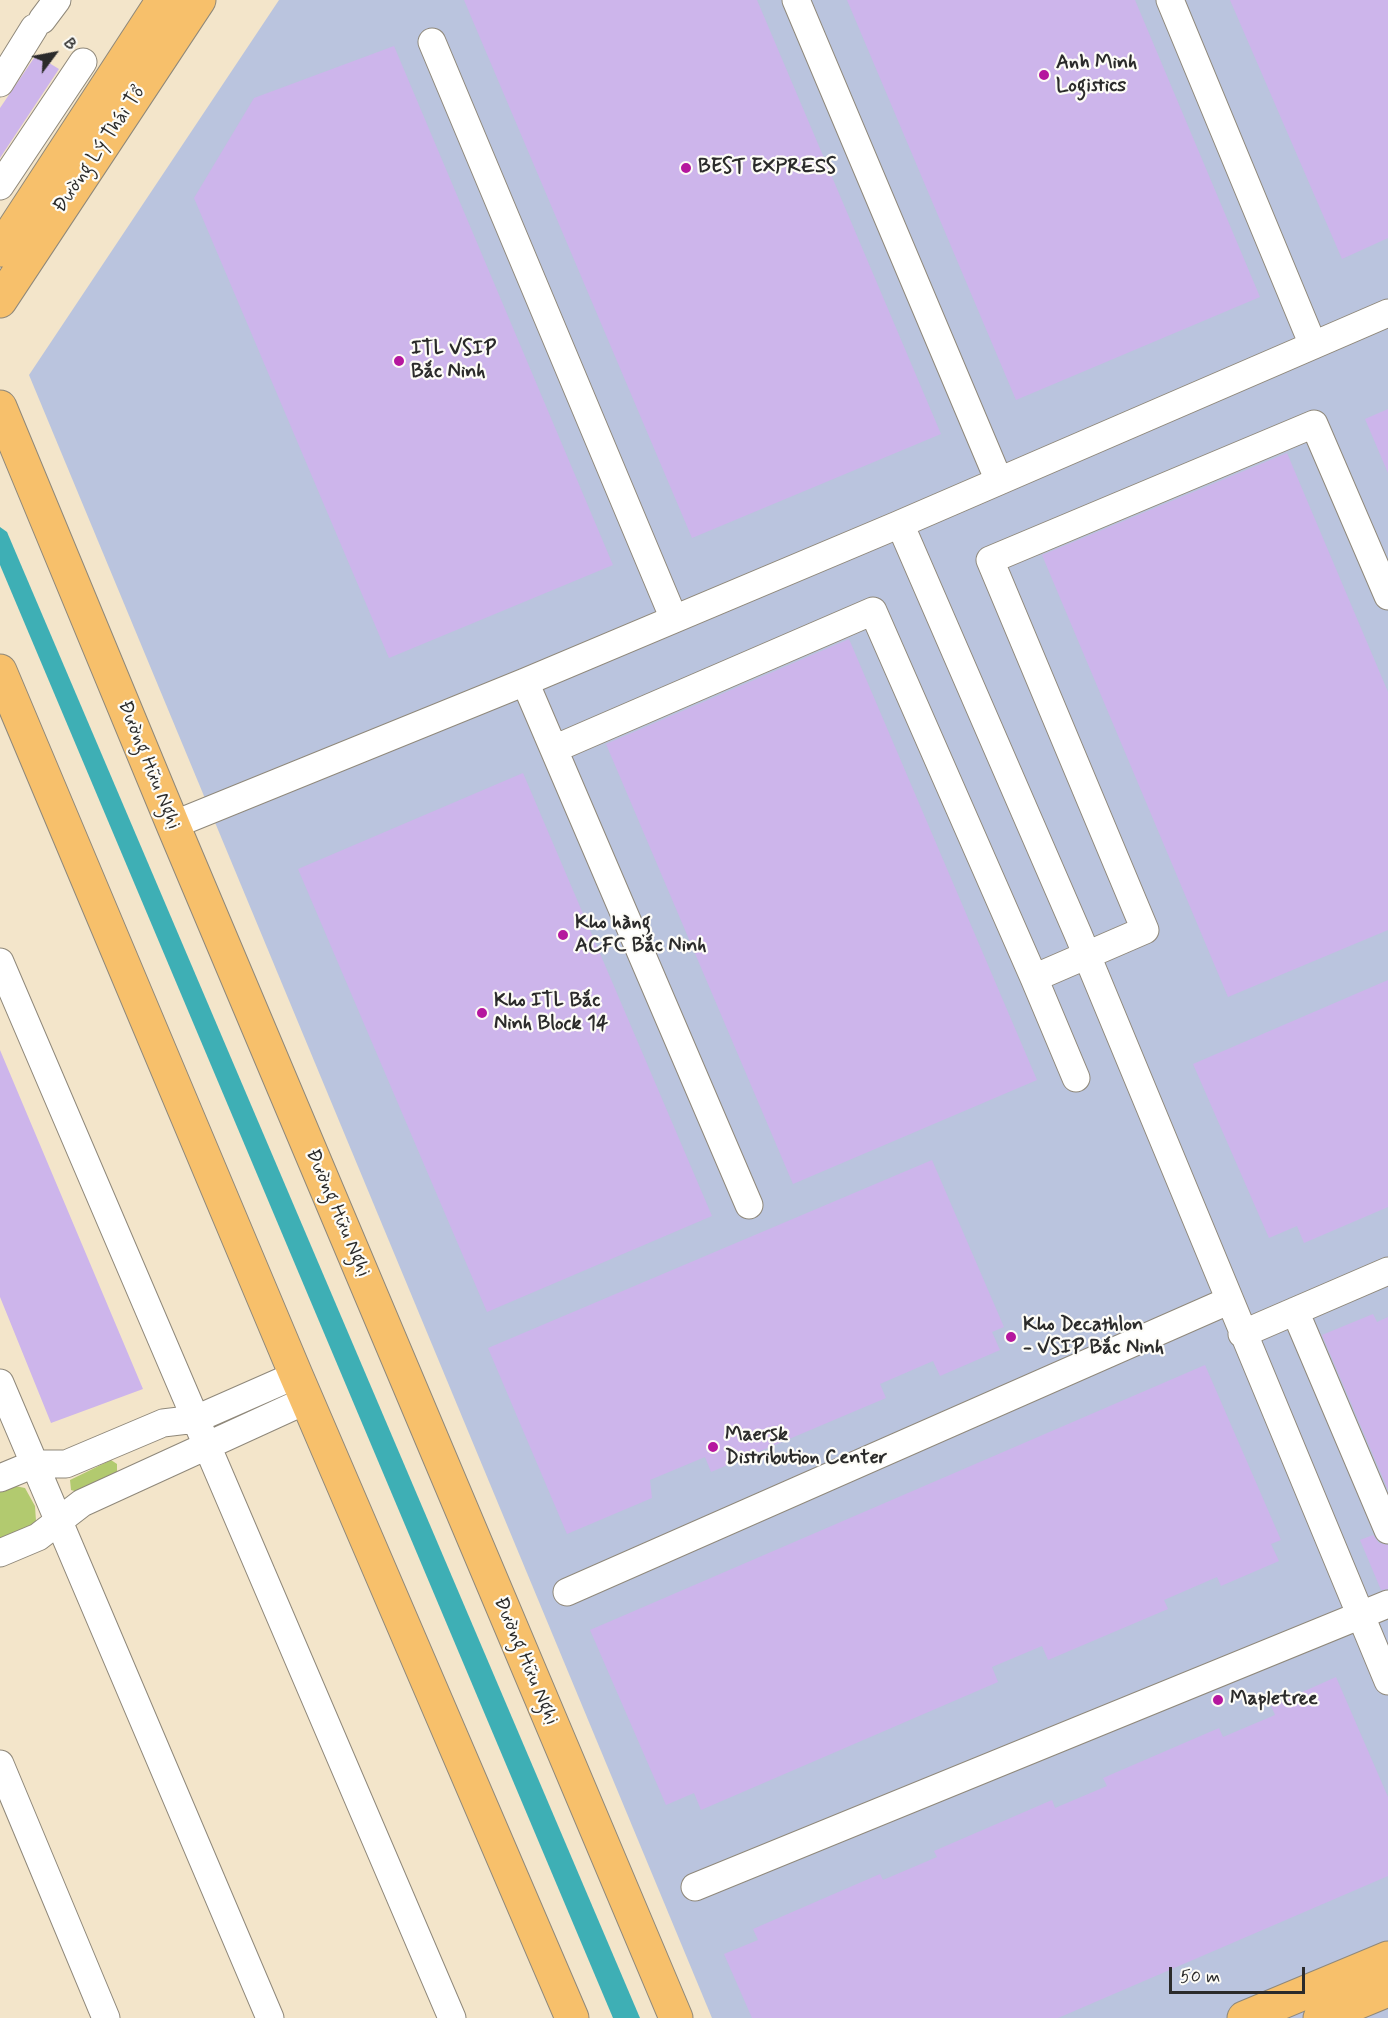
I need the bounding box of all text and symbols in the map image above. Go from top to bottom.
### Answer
north arrow [24,24,84,84]
text: B [58,34,81,54]
place label: Anh Minh Logistics [1056,52,1137,99]
marker: Anh Minh Logistics [1037,68,1051,82]
street label: Đường Lý Thái Tổ [49,82,151,218]
place label: BEST EXPRESS [698,156,836,180]
marker: BEST EXPRESS [679,161,693,175]
place label: ITL VSIP Bắc Ninh [411,338,496,385]
marker: ITL VSIP Bắc Ninh [392,354,406,368]
street label: Đường Hữu Nghị [111,697,185,833]
place label: Kho hàng ACFC Bắc Ninh [575,912,706,959]
marker: Kho hàng ACFC Bắc Ninh [556,928,570,942]
place label: Kho ITL Bắc Ninh Block 14 [494,990,608,1037]
marker: Kho ITL Bắc Ninh Block 14 [475,1006,489,1020]
street label: Đường Hữu Nghị [299,1146,375,1280]
place label: Kho Decathlon - VSIP Bắc Ninh [1023,1314,1164,1361]
marker: Kho Decathlon - VSIP Bắc Ninh [1004,1330,1018,1344]
place label: Maersk Distribution Center [725,1424,887,1471]
marker: Maersk Distribution Center [706,1440,720,1454]
street label: Đường Hữu Nghị [487,1594,563,1728]
place label: Mapletree [1230,1688,1318,1712]
marker: Mapletree [1211,1693,1225,1707]
scale bar [1172,1955,1308,1993]
text: 50 m [1180,1965,1220,1989]

